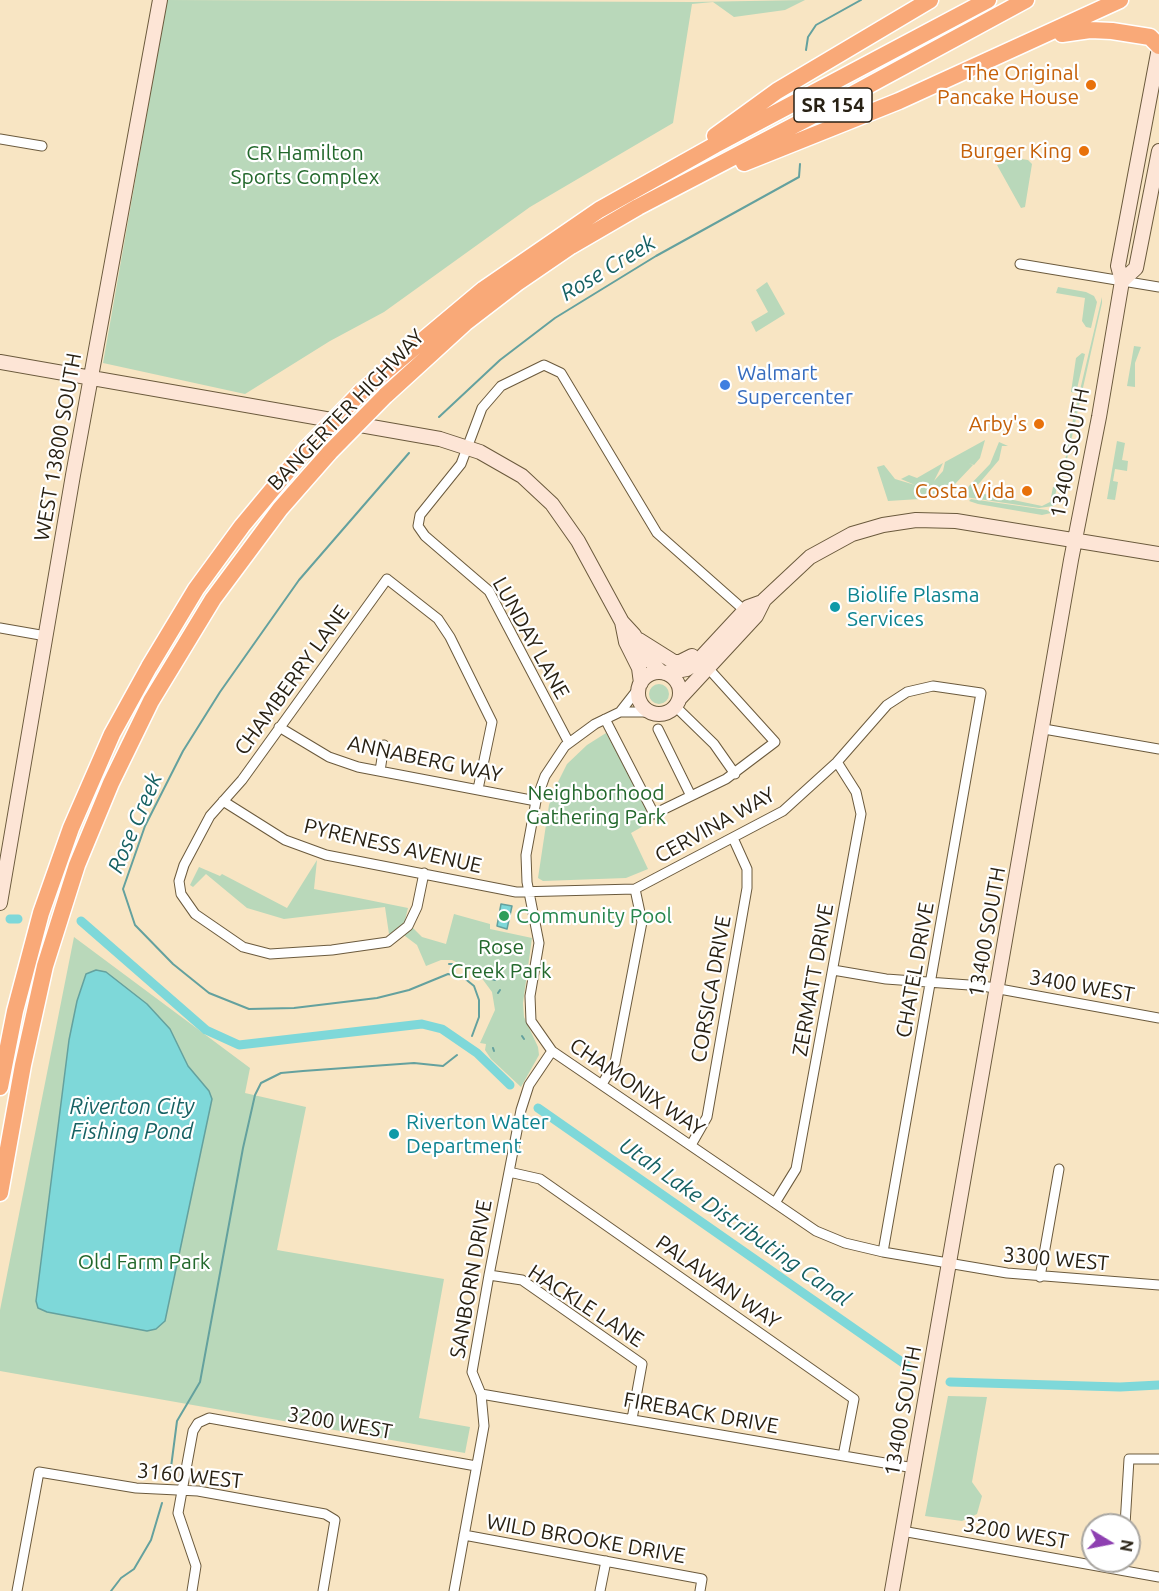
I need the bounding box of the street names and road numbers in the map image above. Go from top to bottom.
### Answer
road number: SR 154 [794,88,872,122]
street label: BANGERTER HIGHWAY [263,324,429,496]
street label: WEST 13800 SOUTH [29,351,87,543]
street label: 13400 SOUTH [1045,386,1095,520]
street label: LUNDAY LANE [487,573,575,703]
street label: CHAMBERRY LANE [229,600,355,760]
street label: ANNABERG WAY [345,730,505,788]
street label: CERVINA WAY [651,782,779,868]
street label: PYRENESS AVENUE [302,813,484,879]
street label: 13400 SOUTH [963,865,1011,999]
street label: CHATEL DRIVE [891,900,939,1040]
street label: ZERMATT DRIVE [787,902,839,1058]
street label: CORSICA DRIVE [686,914,736,1064]
street label: 3400 WEST [1028,964,1136,1008]
street label: CHAMONIX WAY [565,1033,709,1141]
street label: SANBORN DRIVE [445,1198,497,1360]
street label: PALAWAN WAY [651,1230,785,1334]
street label: 3300 WEST [1002,1242,1110,1276]
street label: HACKLE LANE [523,1259,649,1353]
street label: 13400 SOUTH [879,1344,927,1478]
street label: FIREBACK DRIVE [622,1387,780,1439]
street label: 3200 WEST [286,1401,394,1445]
street label: 3160 WEST [136,1458,244,1494]
street label: WILD BROOKE DRIVE [484,1509,688,1569]
street label: 3200 WEST [962,1511,1070,1555]

